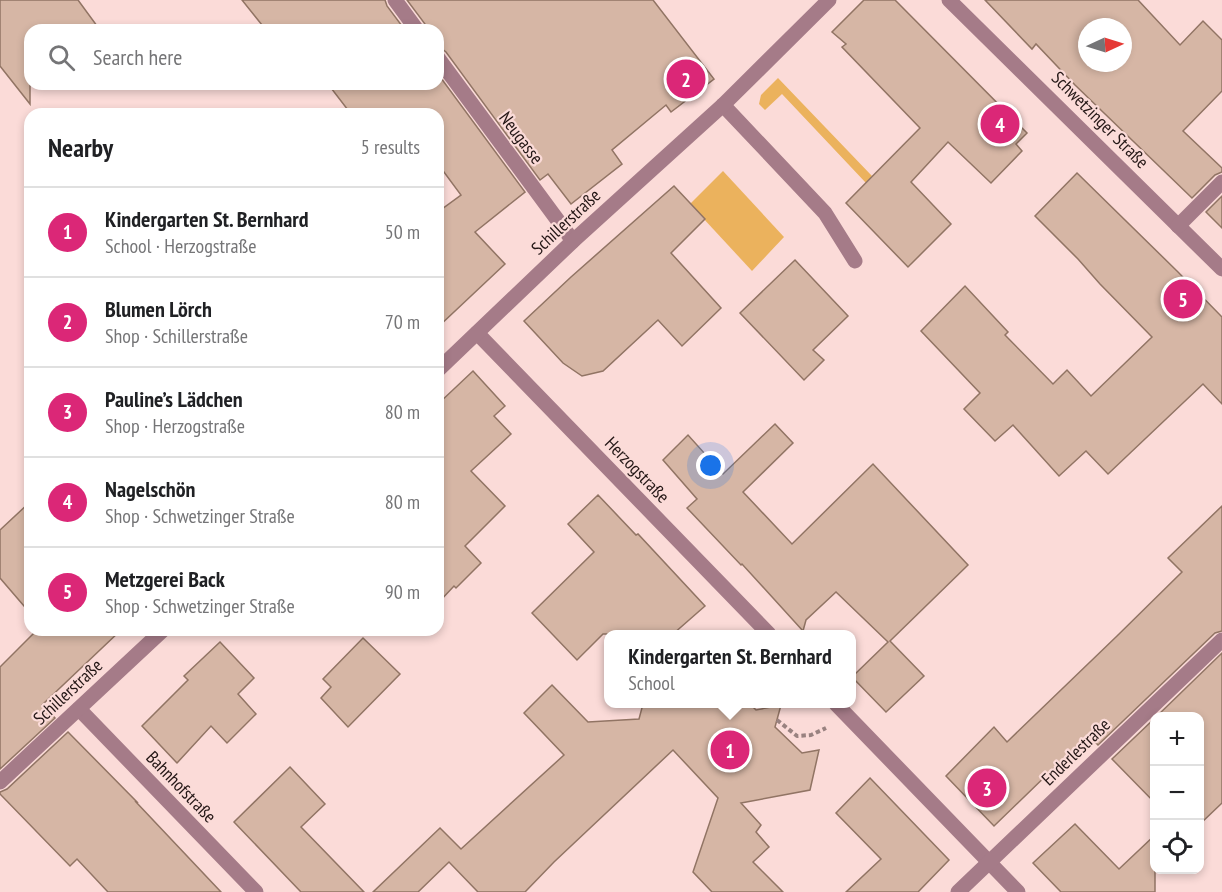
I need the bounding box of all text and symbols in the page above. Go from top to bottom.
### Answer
north arrow [1078,18,1132,72]
search box [24,24,444,90]
icon: search [45,41,78,74]
text: Search here [93,43,182,71]
pin: 2 [666,56,706,101]
street label: Schwetzinger Straße [1047,66,1154,173]
pin: 4 [980,102,1020,146]
street label: Neugasse [494,107,548,168]
text: Nearby [48,131,113,164]
text: 5 results [361,134,420,160]
street label: Schillerstraße [526,184,605,259]
text: Kindergarten St. Bernhard [105,205,309,233]
text: 1 [63,219,72,245]
text: 50 m [385,219,420,245]
text: School · Herzogstraße [105,233,257,259]
pin: 5 [1164,276,1202,322]
text: Blumen Lörch [105,295,212,323]
text: 2 [63,309,72,335]
text: 70 m [385,309,420,335]
text: Shop · Schillerstraße [105,323,248,349]
text: Pauline’s Lädchen [105,385,243,413]
text: 3 [63,399,72,425]
text: 80 m [385,399,420,425]
text: Shop · Herzogstraße [105,413,245,439]
street label: Herzogstraße [600,432,675,508]
your location [696,451,725,480]
text: Nagelschön [105,475,195,503]
text: 4 [63,489,72,515]
text: 80 m [385,489,420,515]
text: Shop · Schwetzinger Straße [105,503,295,529]
text: Metzgerei Back [105,565,225,593]
text: 5 [63,579,72,605]
text: 90 m [385,579,420,605]
text: Shop · Schwetzinger Straße [105,593,295,619]
popup [604,630,856,708]
text: Kindergarten St. Bernhard [628,642,832,670]
street label: Schillerstraße [28,654,107,729]
text: School [628,670,675,696]
map controls [1150,712,1204,874]
button: + [1150,712,1204,766]
street label: Enderlestraße [1036,713,1115,790]
pin: 1 [710,728,750,772]
street label: Bahnhofstraße [141,746,221,827]
pin: 3 [968,766,1006,810]
button: − [1150,766,1204,820]
button: locate [1150,820,1204,874]

